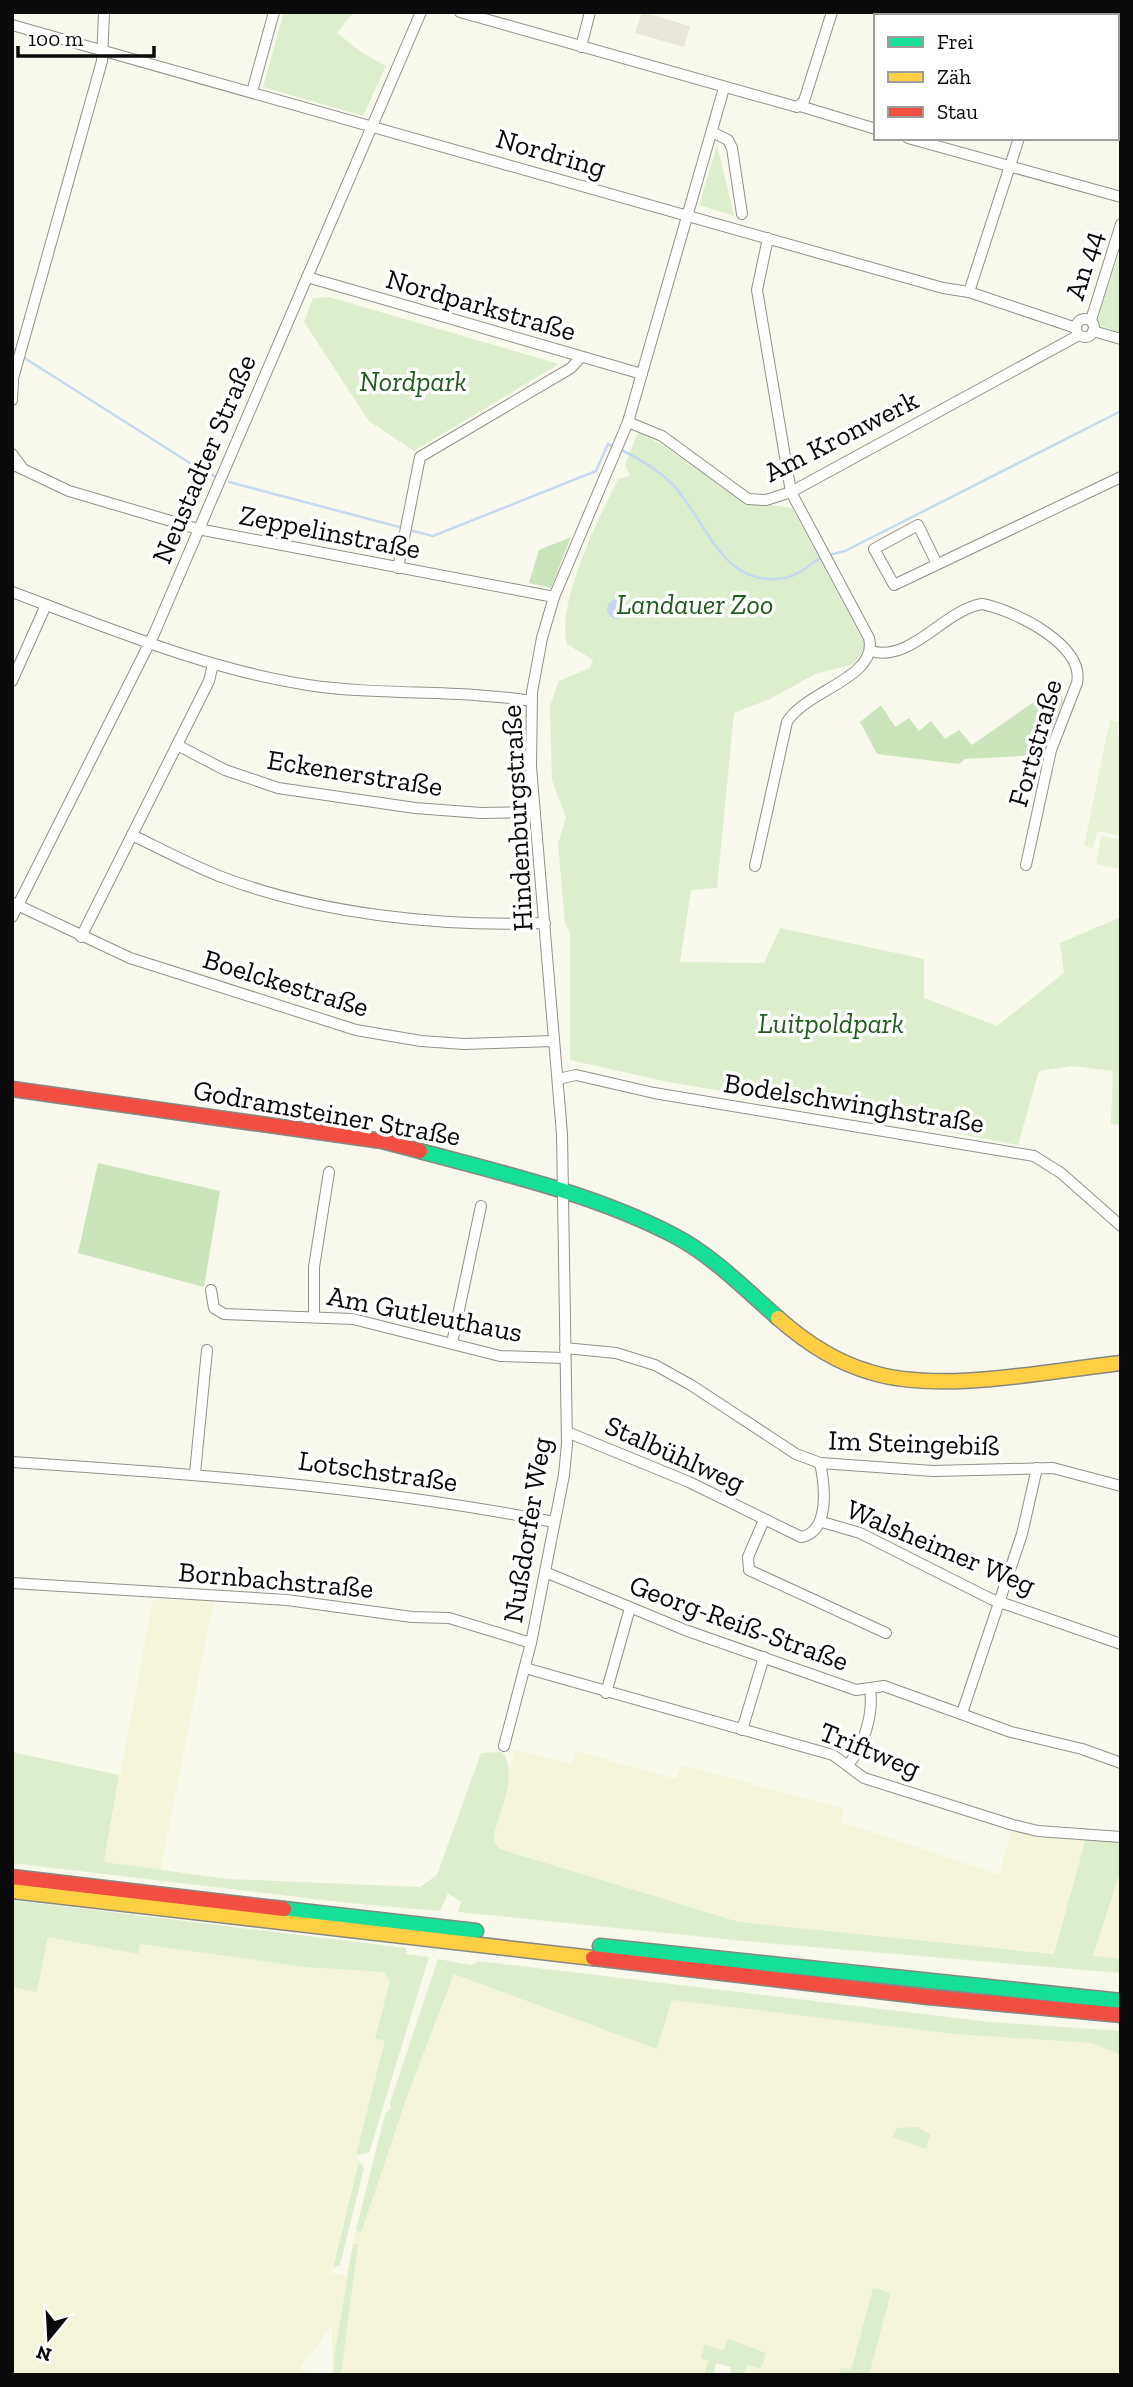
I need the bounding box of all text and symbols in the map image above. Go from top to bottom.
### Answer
scale bar [18,14,154,58]
legend [874,14,1119,140]
text: 100 m [28,26,83,51]
text: Frei [937,29,973,54]
text: Zäh [937,64,971,89]
text: Stau [937,99,978,124]
street label: Nordring [492,122,610,184]
street label: An 44 [1058,226,1110,304]
street label: Nordparkstraße [382,262,580,348]
street label: Neustadter Straße [145,350,263,568]
park label: Nordpark [359,365,467,398]
street label: Am Kronwerk [758,383,924,489]
street label: Zeppelinstraße [237,498,423,566]
park label: Landauer Zoo [617,588,773,621]
street label: Fortstraße [1001,676,1069,810]
street label: Hindenburgstraße [495,704,539,932]
street label: Eckenerstraße [265,743,445,803]
street label: Boelckestraße [199,942,373,1024]
park label: Luitpoldpark [758,1007,904,1040]
street label: Bodelschwinghstraße [721,1066,987,1140]
street label: Godramsteiner Straße [191,1073,463,1153]
street label: Am Gutleuthaus [325,1279,525,1349]
street label: Stalbühlweg [600,1409,750,1499]
street label: Im Steingebiß [828,1424,1000,1462]
street label: Nußdorfer Weg [496,1435,558,1625]
street label: Lotschstraße [296,1444,460,1498]
street label: Walsheimer Weg [841,1492,1041,1602]
street label: Bornbachstraße [177,1555,375,1605]
street label: Georg-Reiß-Straße [625,1568,853,1678]
street label: Triftweg [815,1715,925,1785]
north arrow [14,2303,84,2373]
text: N [33,2341,54,2367]

